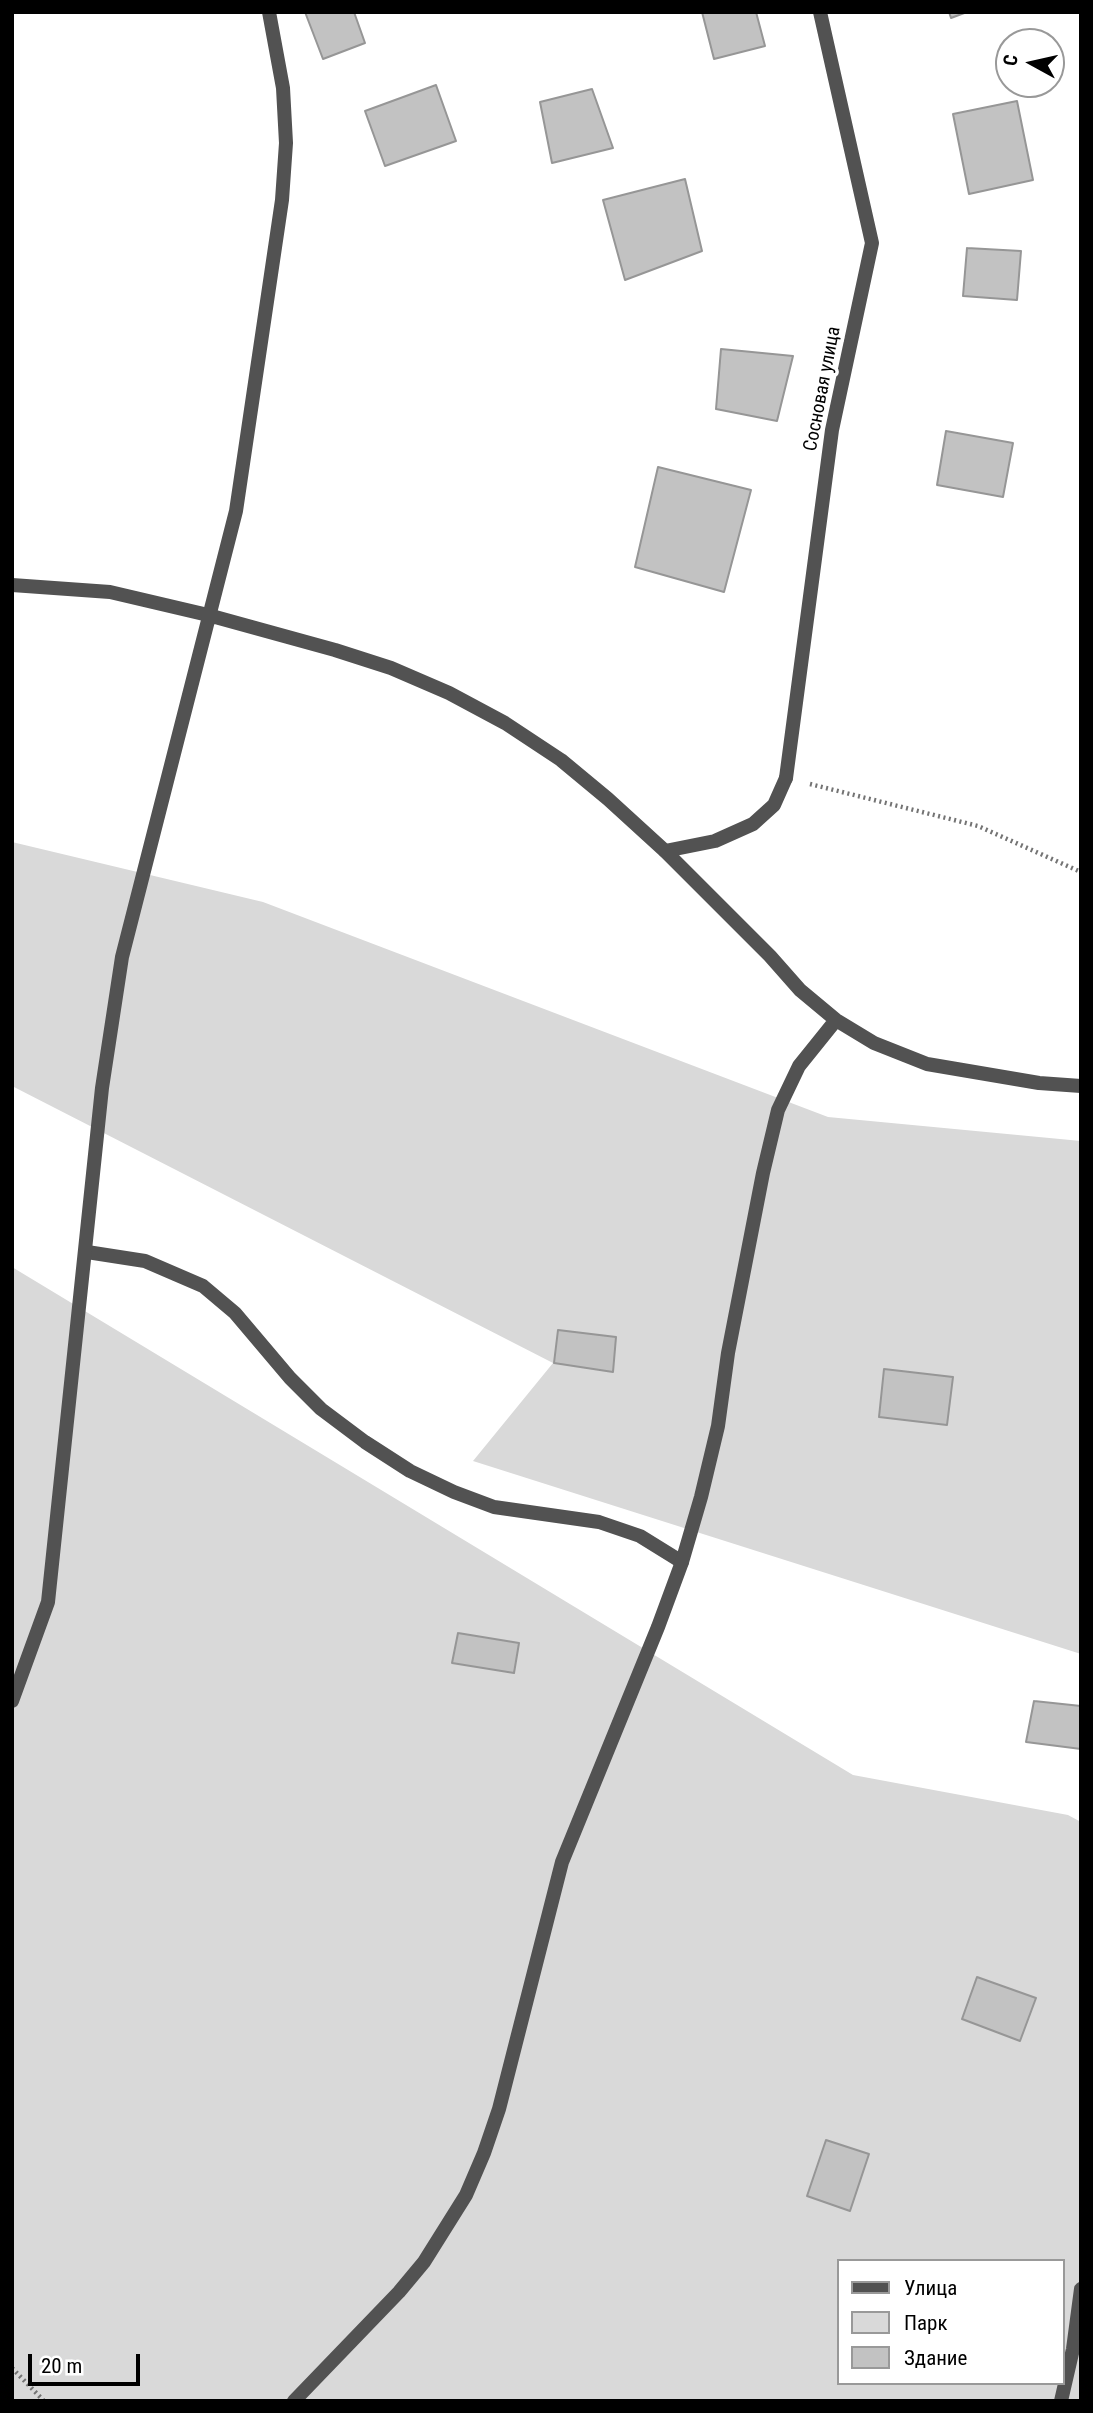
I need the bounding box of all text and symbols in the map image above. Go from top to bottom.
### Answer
north arrow [995,28,1065,98]
text: С [999,53,1023,67]
street label: Сосновая улица [800,325,846,453]
legend [838,2259,1065,2385]
text: Улица [904,2276,957,2300]
text: Парк [904,2311,948,2335]
scale bar [32,2340,144,2384]
text: Здание [904,2346,967,2370]
text: 20 m [41,2354,82,2378]

